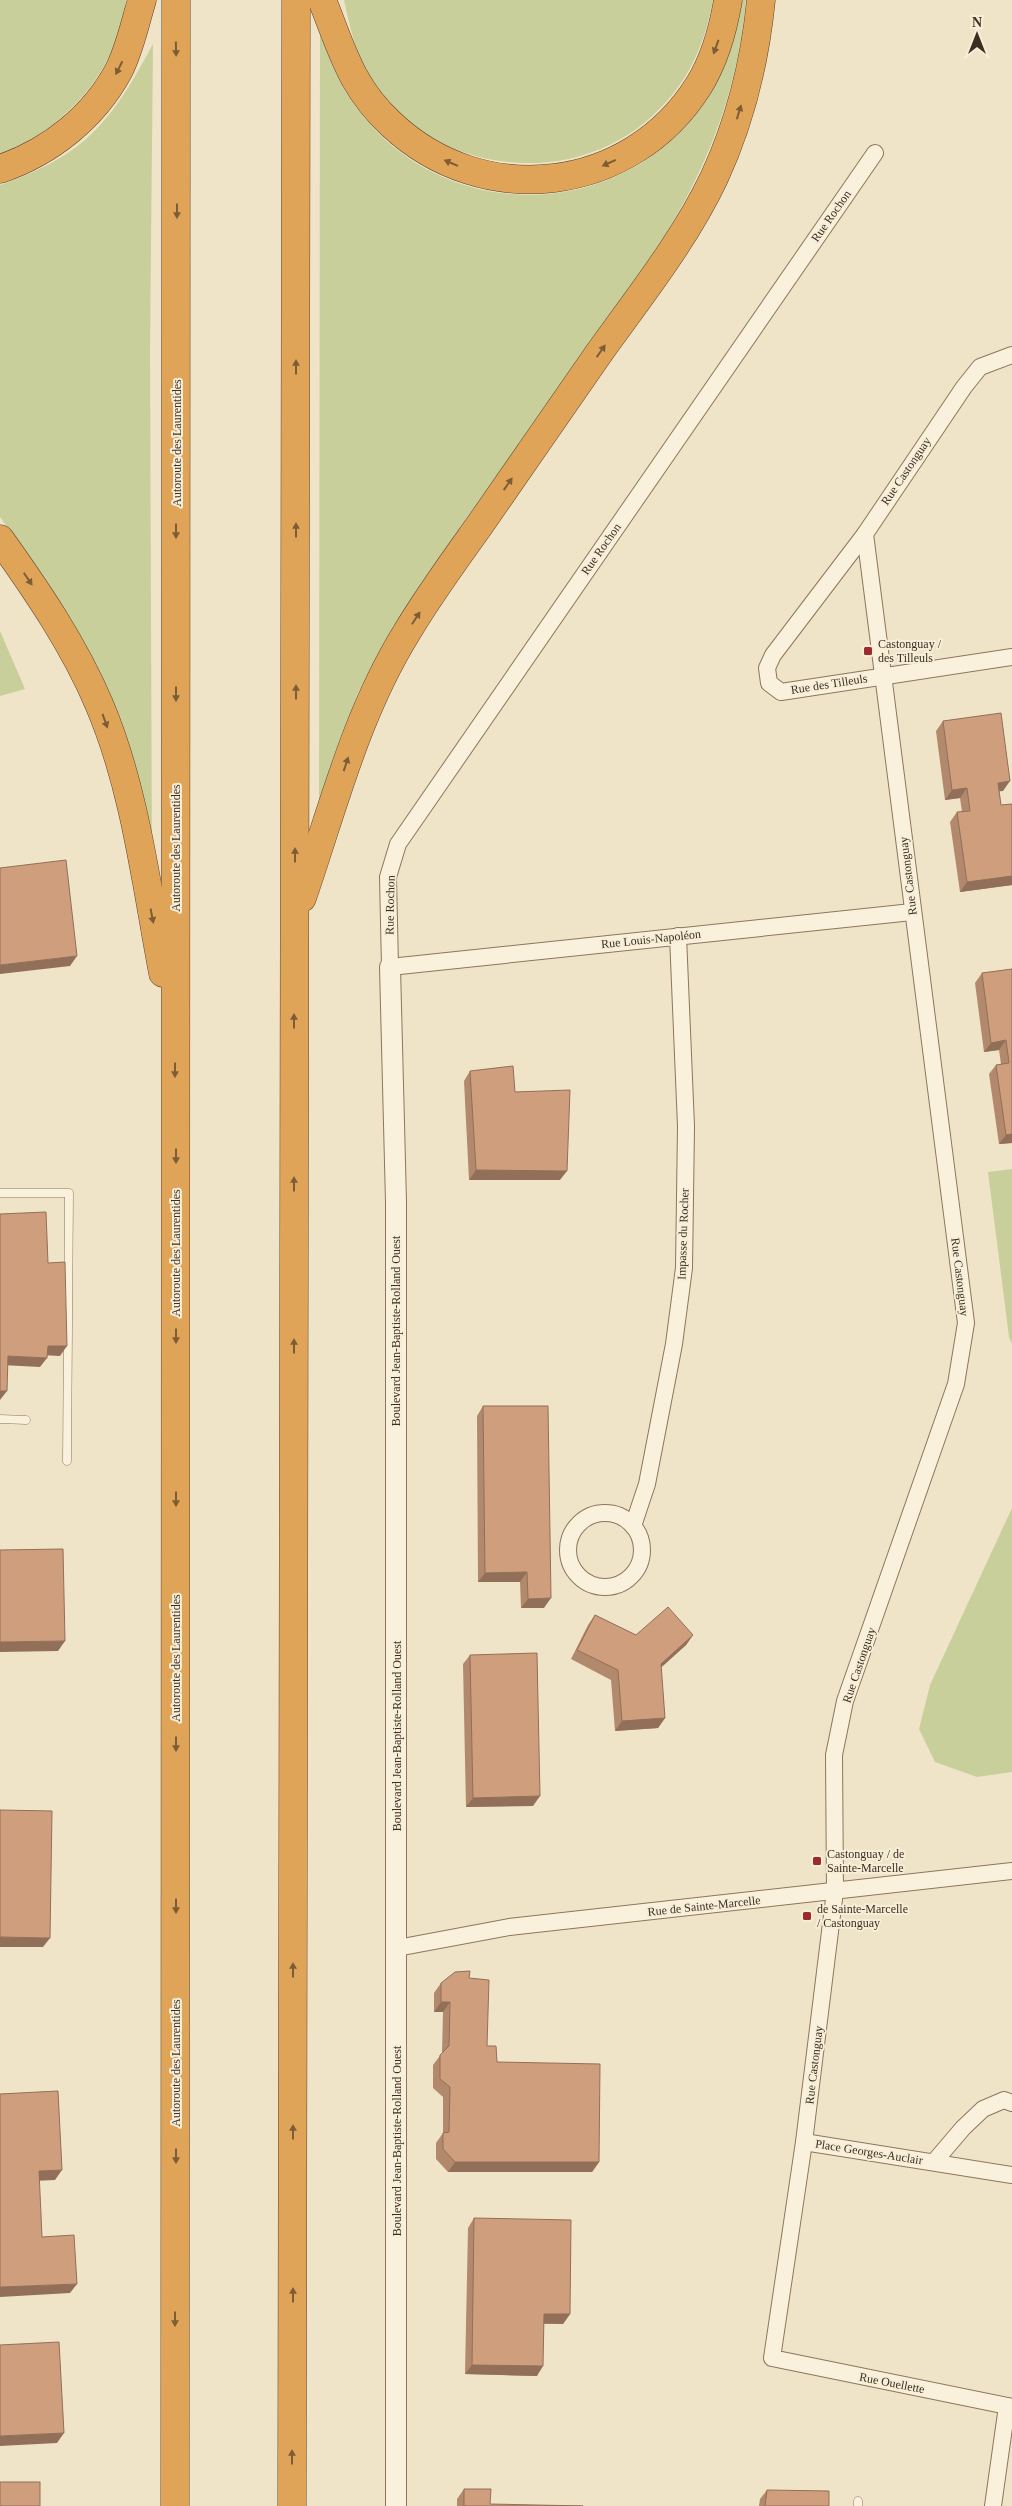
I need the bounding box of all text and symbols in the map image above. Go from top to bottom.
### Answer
north arrow [952,10,1002,60]
text: N [972,15,982,30]
one-way arrow [712,40,719,55]
one-way arrow [172,41,180,57]
one-way arrow [115,61,123,76]
one-way arrow [736,104,743,119]
one-way arrow [444,159,458,167]
one-way arrow [602,159,616,167]
street label: Rue Rochon [808,188,854,244]
one-way arrow [173,203,181,219]
one-way arrow [596,344,606,358]
one-way arrow [292,359,300,375]
street label: Autoroute des Laurentides [170,379,184,507]
street label: Rue Castonguay [878,434,934,508]
one-way arrow [503,477,513,491]
street label: Rue Rochon [578,521,624,577]
one-way arrow [292,522,300,538]
one-way arrow [172,523,180,539]
one-way arrow [23,572,33,586]
one-way arrow [411,611,420,624]
place label: Castonguay / des Tilleuls [878,637,942,665]
marker: Castonguay / des Tilleuls [862,645,874,657]
street label: Rue des Tilleuls [790,671,869,697]
one-way arrow [292,684,300,700]
one-way arrow [172,686,180,702]
one-way arrow [101,714,109,729]
one-way arrow [343,757,351,772]
street label: Autoroute des Laurentides [169,784,183,912]
street label: Rue Castonguay [896,836,920,916]
one-way arrow [291,847,299,863]
street label: Rue Rochon [382,875,398,935]
one-way arrow [148,909,156,924]
street label: Rue Louis-Napoléon [600,927,702,951]
one-way arrow [290,1013,298,1029]
one-way arrow [171,1062,179,1078]
one-way arrow [172,1148,180,1164]
one-way arrow [290,1176,298,1192]
street label: Impasse du Rocher [674,1188,692,1280]
street label: Autoroute des Laurentides [169,1189,183,1317]
street label: Boulevard Jean-Baptiste-Rolland Ouest [389,1235,403,1426]
street label: Rue Castonguay [948,1237,972,1317]
one-way arrow [172,1328,180,1344]
one-way arrow [290,1338,298,1354]
one-way arrow [172,1492,180,1508]
street label: Autoroute des Laurentides [169,1594,183,1722]
street label: Rue Castonguay [840,1625,878,1705]
street label: Boulevard Jean-Baptiste-Rolland Ouest [390,1640,404,1831]
one-way arrow [172,1736,180,1752]
place label: Castonguay / de Sainte-Marcelle [827,1847,904,1875]
marker: Castonguay / de Sainte-Marcelle [811,1855,823,1867]
street label: Rue de Sainte-Marcelle [647,1893,761,1919]
one-way arrow [172,1899,180,1915]
place label: de Sainte-Marcelle / Castonguay [817,1902,908,1930]
marker: de Sainte-Marcelle / Castonguay [801,1910,813,1922]
one-way arrow [290,1962,298,1978]
street label: Autoroute des Laurentides [169,1999,183,2127]
street label: Rue Castonguay [802,2025,826,2105]
street label: Boulevard Jean-Baptiste-Rolland Ouest [390,2045,404,2236]
one-way arrow [289,2124,297,2140]
street label: Place Georges-Auclair [814,2137,924,2167]
one-way arrow [172,2149,180,2165]
one-way arrow [289,2287,297,2303]
one-way arrow [171,2311,179,2327]
street label: Rue Ouellette [858,2370,926,2396]
one-way arrow [288,2449,296,2465]

